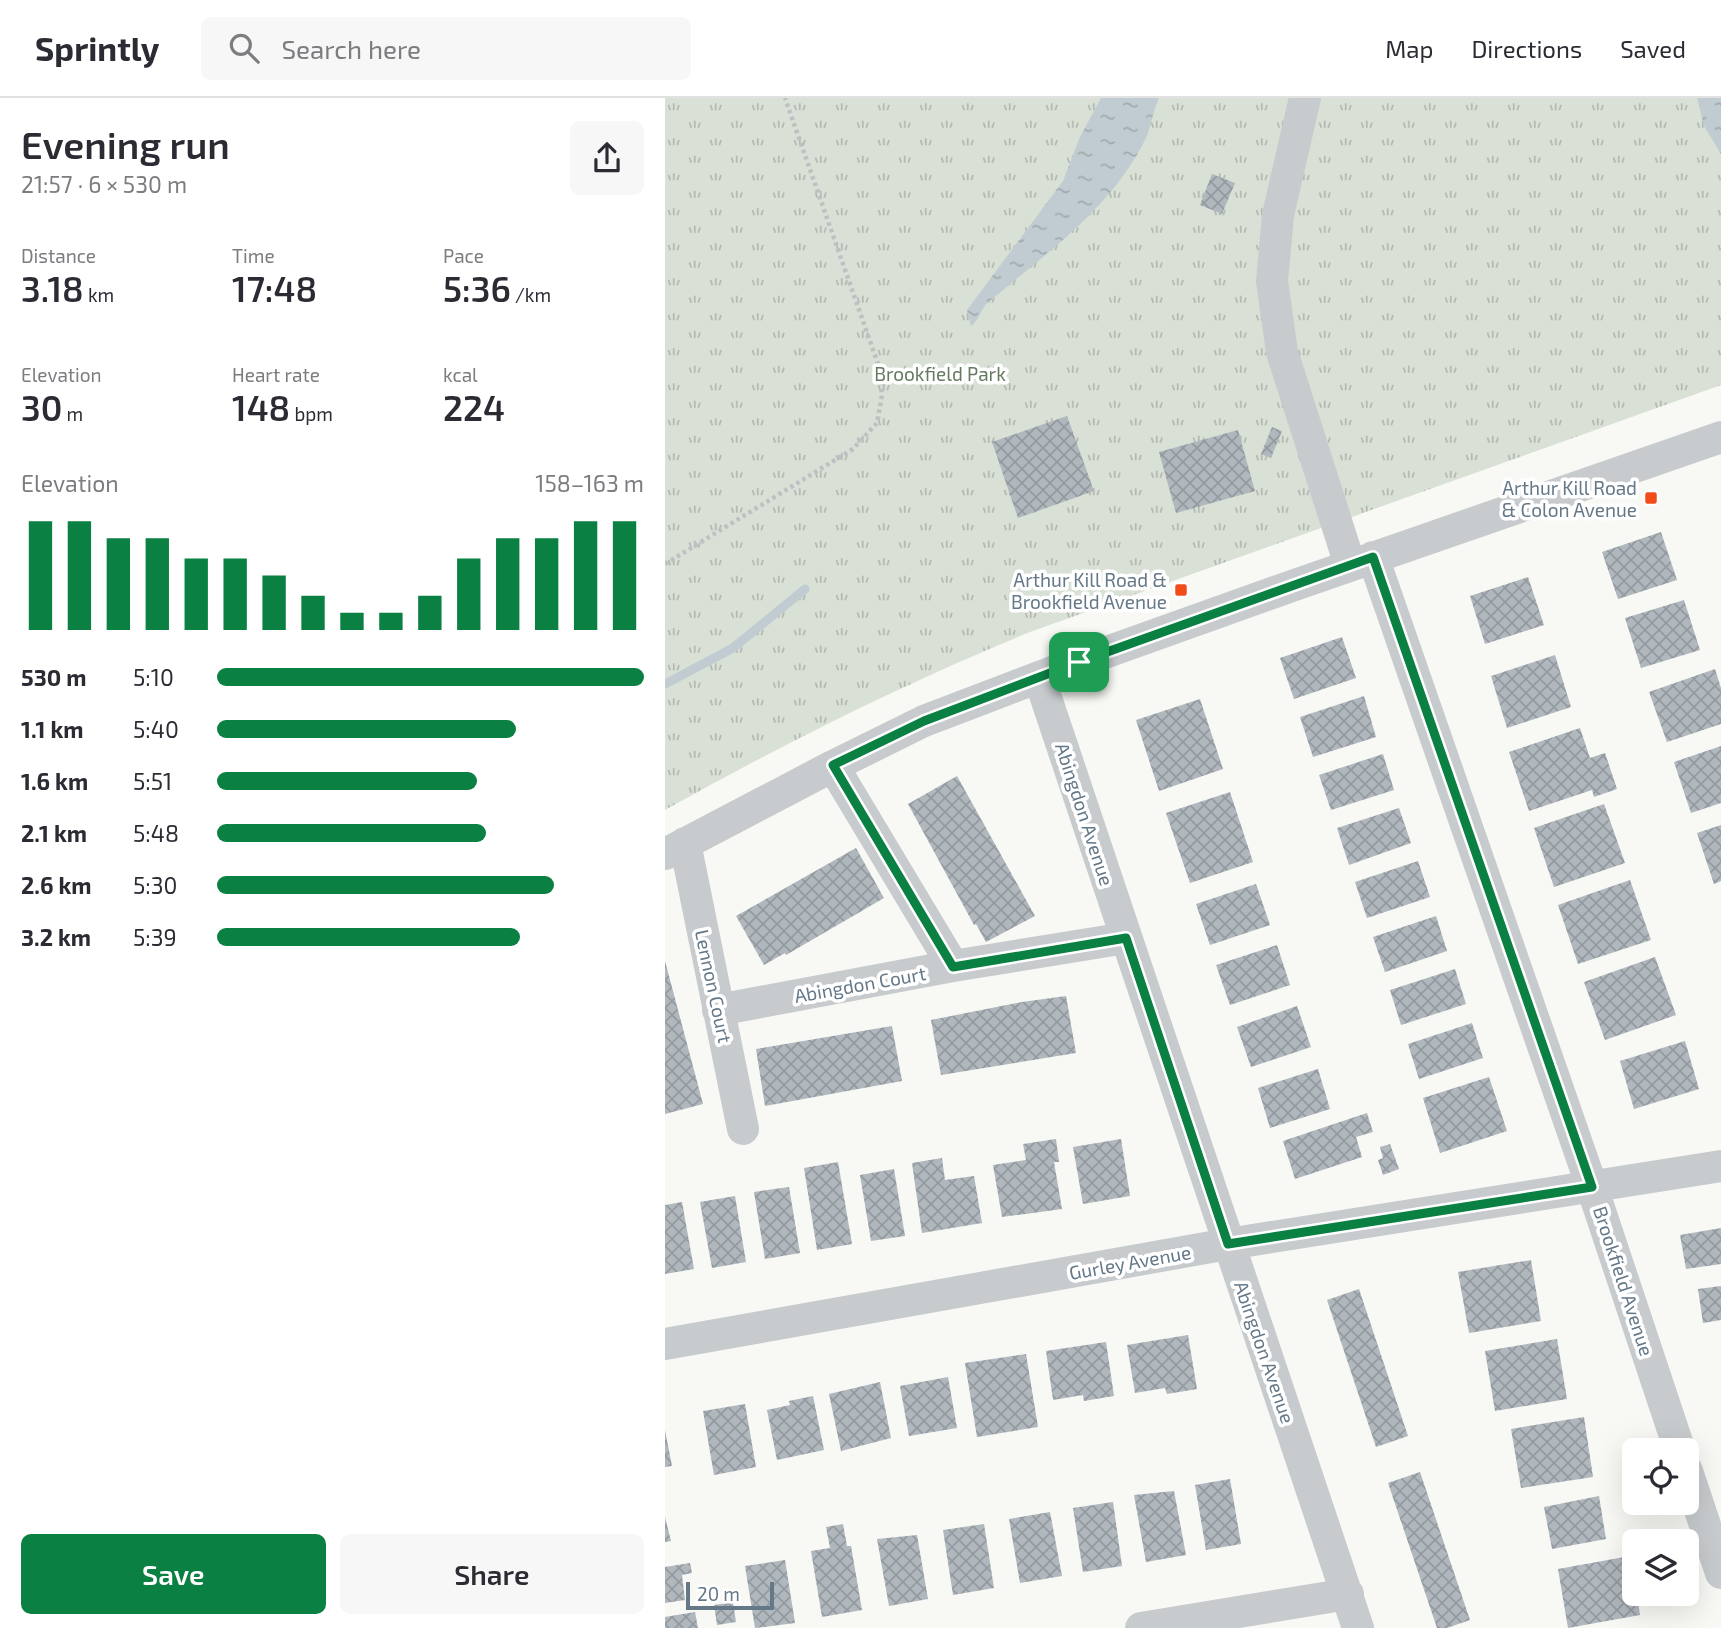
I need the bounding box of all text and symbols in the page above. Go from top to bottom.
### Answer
search box [201,17,691,80]
text: Sprintly [35,28,159,68]
icon: search [225,29,263,67]
text: Search here [281,33,421,64]
text: Map [1385,34,1433,63]
text: Directions [1471,34,1582,63]
text: Saved [1620,34,1686,63]
text: Evening run [21,121,230,167]
button: share [570,121,644,195]
text: 21:57 · 6 × 530 m [21,170,187,198]
text: Distance [21,244,96,267]
text: Time [232,244,275,267]
text: Pace [443,244,484,267]
text: 3.18 [21,267,84,309]
text: 17:48 [232,267,317,309]
text: 5:36 [443,267,511,309]
text: km [84,283,114,306]
text: /km [511,283,551,306]
park label: Brookfield Park [874,362,1006,385]
text: Elevation [21,363,102,386]
text: Heart rate [232,363,320,386]
text: kcal [443,363,478,386]
text: 30 [21,386,62,428]
text: 148 [232,386,290,428]
text: 224 [443,386,505,428]
text: m [62,402,83,425]
text: bpm [290,402,333,425]
text: Elevation [21,469,119,497]
text: 158–163 m [535,469,644,497]
place label: Arthur Kill Road & Colon Avenue [1502,476,1637,521]
marker: Arthur Kill Road & Colon Avenue [1643,490,1659,506]
place label: Arthur Kill Road & Brookfield Avenue [1011,568,1167,613]
marker: Arthur Kill Road & Brookfield Avenue [1173,582,1189,598]
pin [1049,632,1109,692]
icon: arrive [1060,643,1098,681]
text: 530 m [21,663,86,691]
text: 5:10 [133,663,174,691]
text: 1.1 km [21,715,84,743]
text: 5:40 [133,715,179,743]
street label: Abingdon Avenue [1051,740,1119,888]
text: 1.6 km [21,767,88,795]
text: 5:51 [133,767,172,795]
text: 2.1 km [21,819,87,847]
text: 5:48 [133,819,179,847]
text: 2.6 km [21,871,92,899]
text: 5:30 [133,871,177,899]
text: 3.2 km [21,923,91,951]
text: 5:39 [133,923,177,951]
street label: Lennon Court [691,927,737,1045]
street label: Abingdon Court [792,961,928,1007]
street label: Brookfield Avenue [1589,1203,1659,1359]
street label: Gurley Avenue [1067,1240,1193,1284]
street label: Abingdon Avenue [1230,1278,1300,1426]
map controls [1622,1438,1699,1606]
button: locate [1622,1438,1699,1515]
button: layers [1622,1529,1699,1606]
button: Save [21,1534,326,1614]
button: Share [340,1534,644,1614]
scale bar [686,1579,773,1611]
text: 20 m [697,1582,740,1605]

